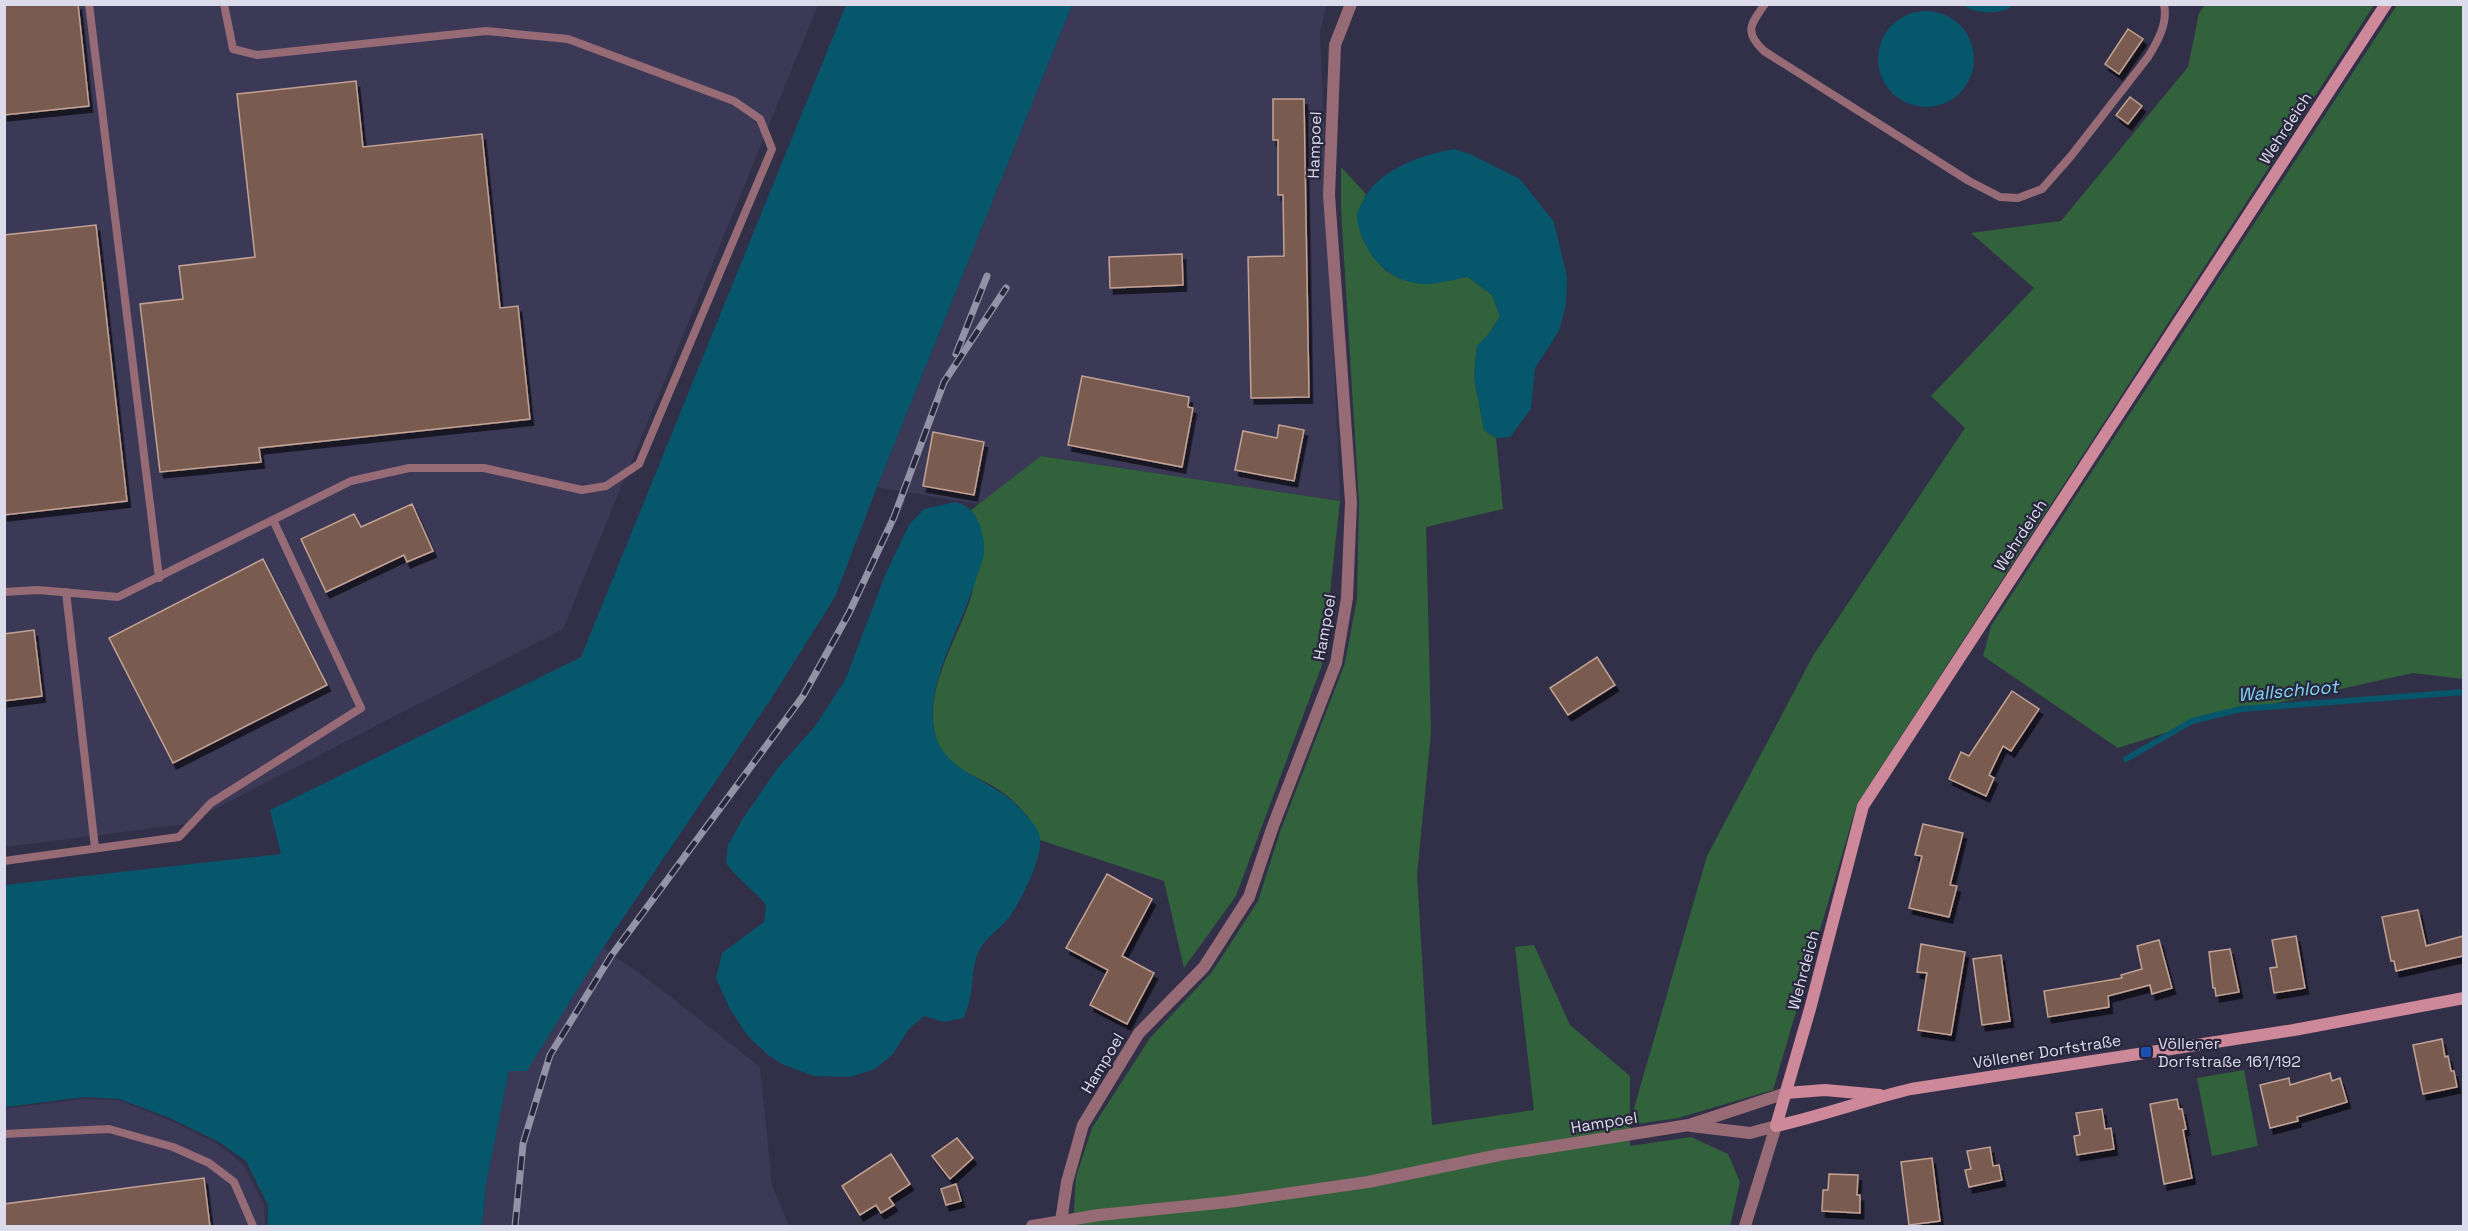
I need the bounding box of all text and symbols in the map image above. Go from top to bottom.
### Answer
street label: Wehrdeich [2254,88,2317,168]
street label: Hampoel [1303,111,1326,179]
street label: Wehrdeich [1989,495,2052,575]
street label: Hampoel [1308,592,1341,662]
water label: Wallschloot [2237,675,2341,706]
street label: Wehrdeich [1783,928,1824,1012]
street label: Hampoel [1076,1029,1129,1097]
street label: Völlener Dorfstraße [1972,1029,2123,1074]
place label: Völlener Dorfstraße 161/192 [2158,1033,2301,1072]
marker: Völlener Dorfstraße 161/192 [2139,1045,2153,1059]
street label: Hampoel [1569,1107,1639,1138]

